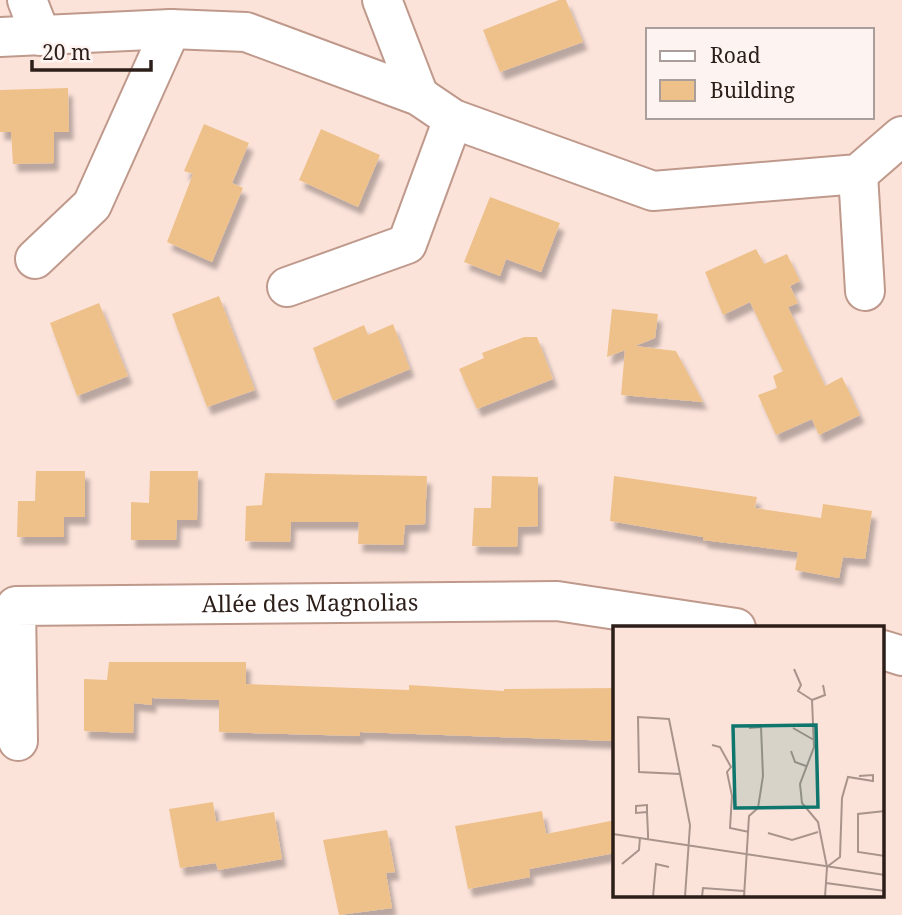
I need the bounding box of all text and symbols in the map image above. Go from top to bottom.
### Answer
scale bar [32,28,150,72]
legend [646,28,874,119]
text: 20 m [42,38,91,66]
text: Road [710,41,761,69]
text: Building [710,76,795,104]
street label: Allée des Magnolias [201,585,418,619]
inset map [613,626,884,898]

